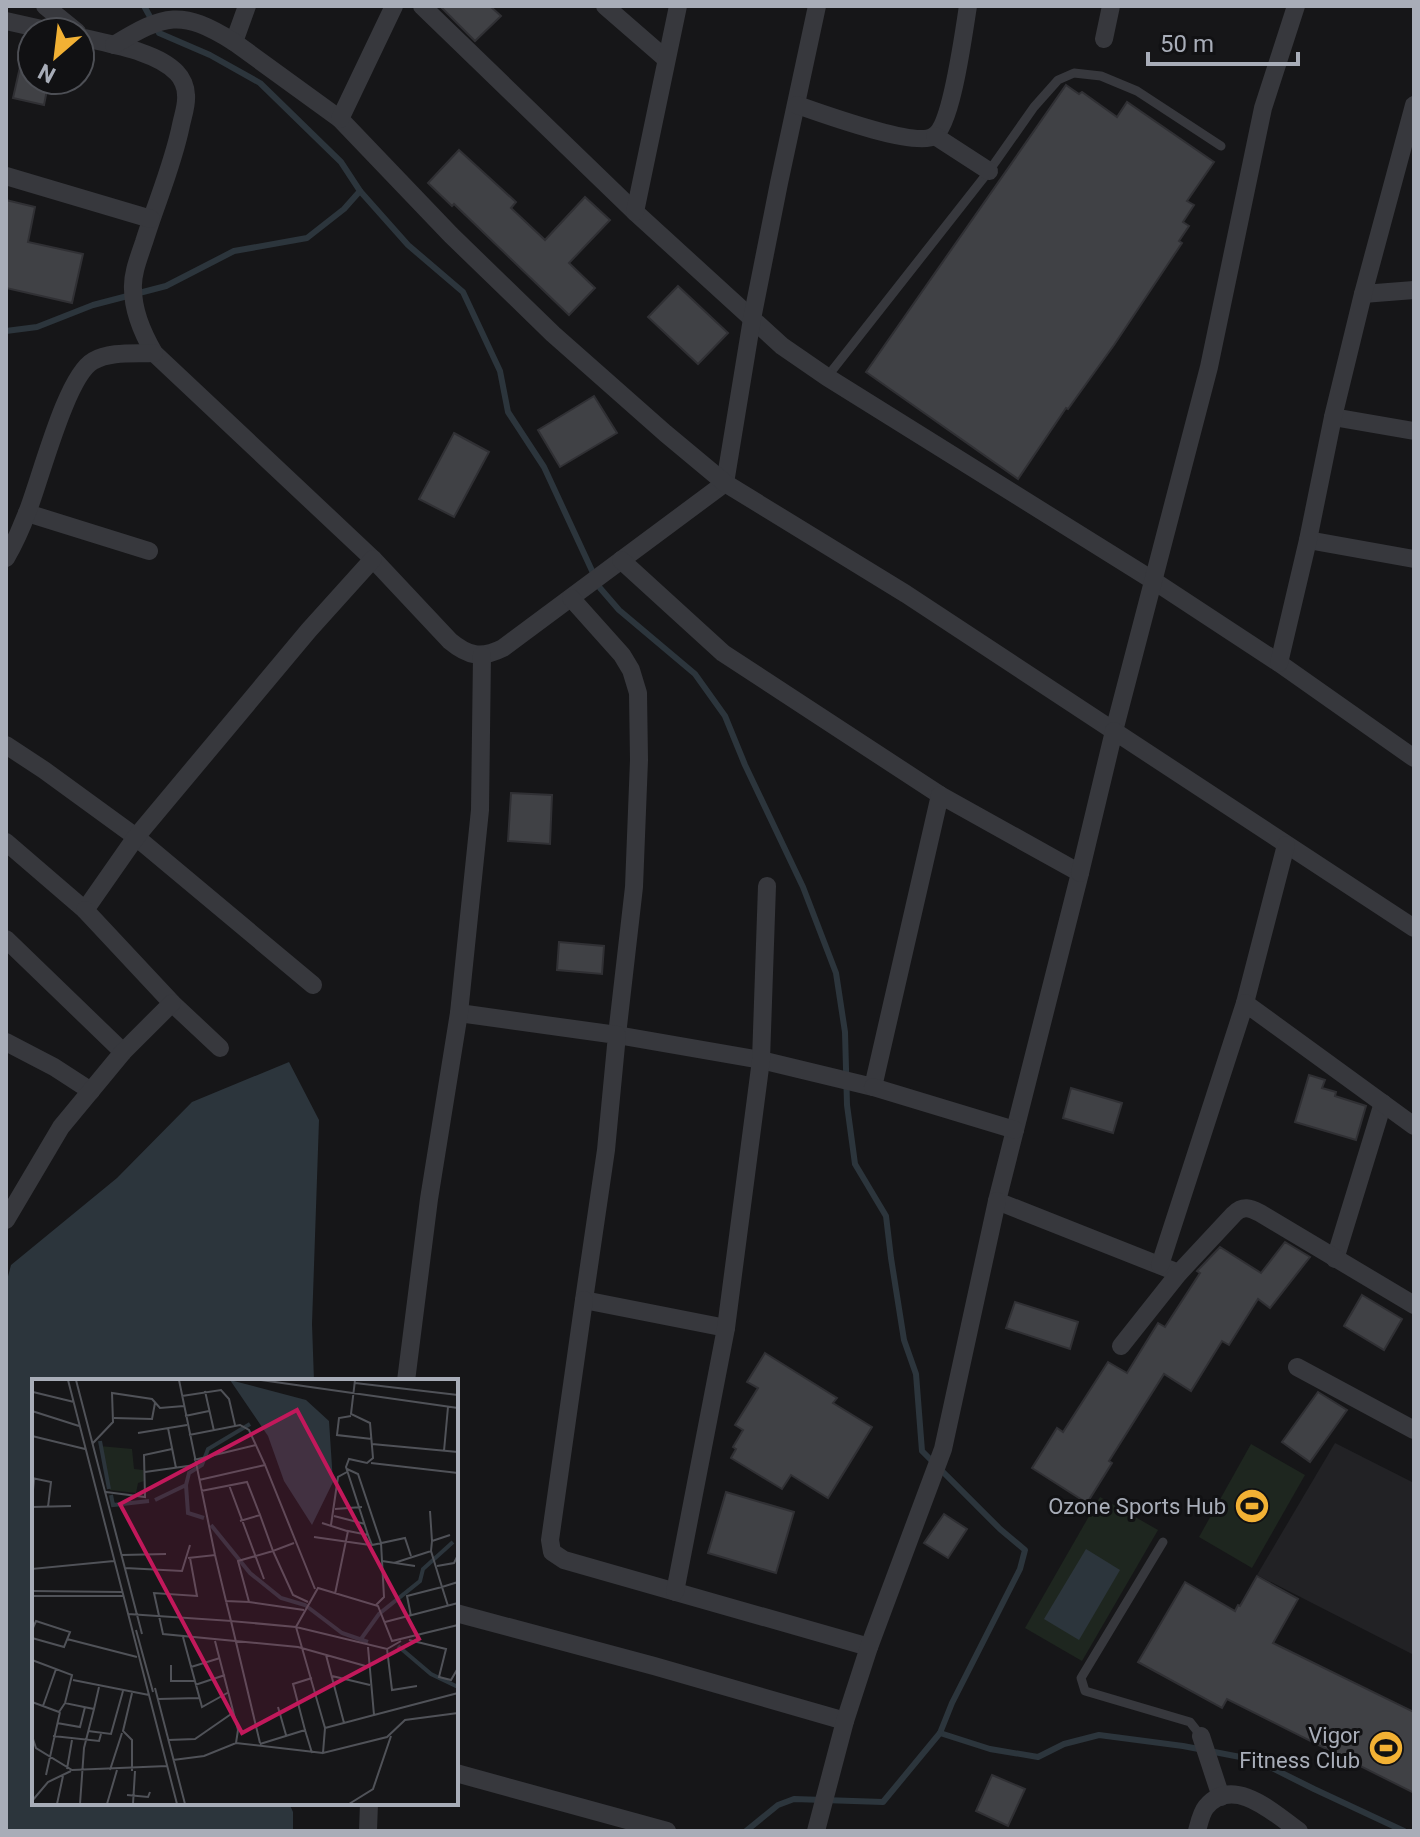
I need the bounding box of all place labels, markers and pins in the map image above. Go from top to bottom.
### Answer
sports icon: Ozone Sports Hub [1233,1487,1271,1525]
place label: Ozone Sports Hub [1048,1494,1226,1519]
place label: Vigor Fitness Club [1239,1723,1361,1773]
sports icon: Vigor Fitness Club [1367,1729,1405,1767]

